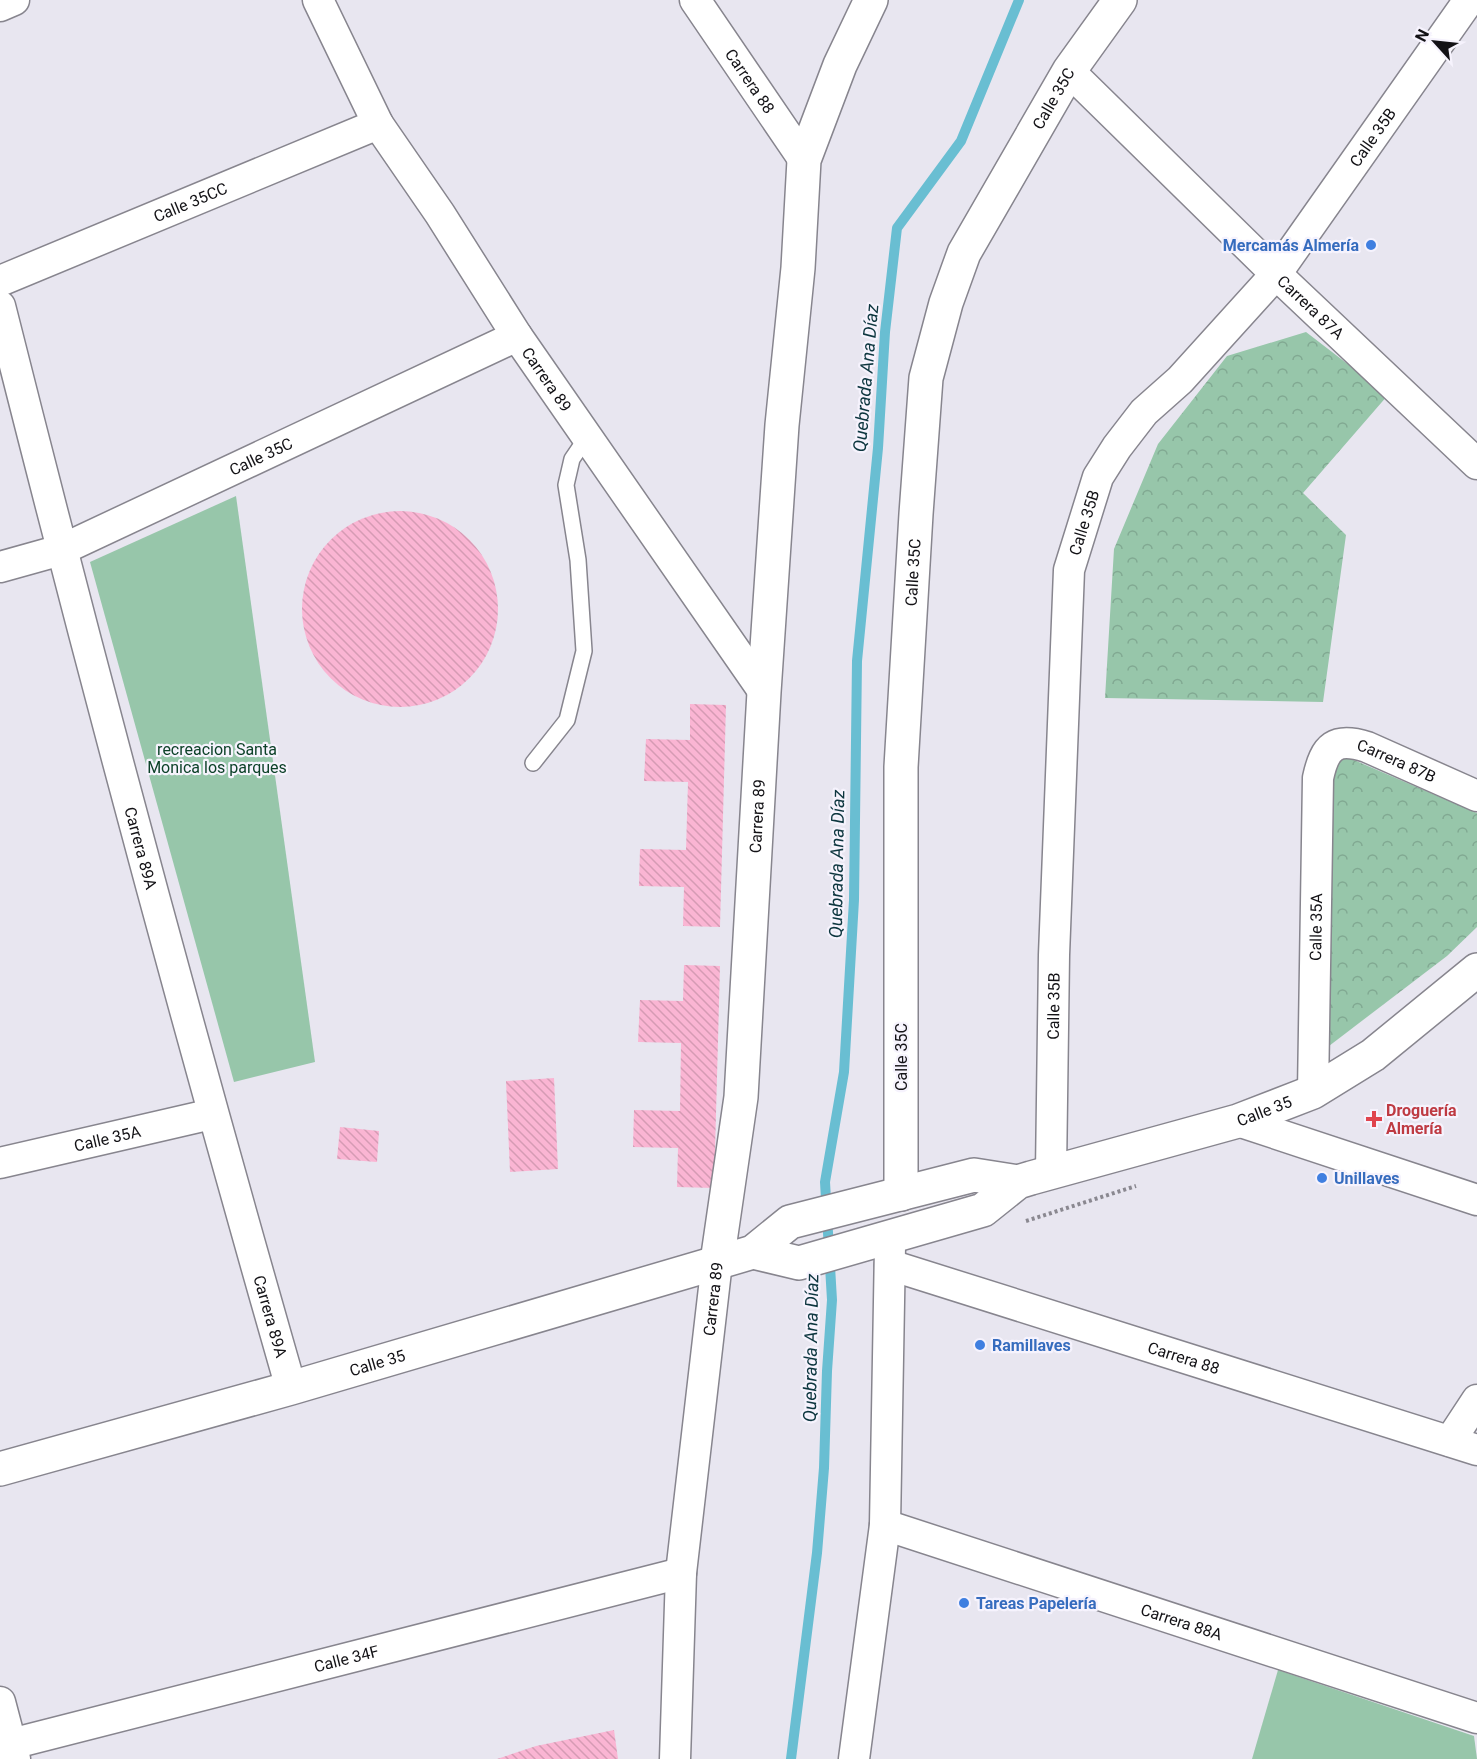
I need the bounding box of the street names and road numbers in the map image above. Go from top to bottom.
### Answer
street label: Carrera 88 [721,45,778,117]
street label: Calle 35C [1028,65,1079,133]
street label: Calle 35B [1346,104,1400,170]
street label: Calle 35CC [151,179,230,226]
street label: Carrera 87A [1273,271,1348,344]
street label: Carrera 89 [518,344,576,415]
street label: Calle 35C [226,434,296,480]
street label: Calle 35B [1065,488,1103,558]
street label: Calle 35C [902,538,925,607]
street label: Carrera 87B [1355,736,1439,787]
street label: Carrera 89 [746,779,769,854]
street label: Carrera 89A [120,805,161,892]
street label: Calle 35A [1306,892,1326,961]
street label: Calle 35B [1044,972,1064,1040]
street label: Calle 35C [892,1023,911,1091]
street label: Calle 35 [1234,1092,1295,1131]
street label: Calle 35A [72,1122,143,1156]
street label: Carrera 89 [700,1261,727,1337]
street label: Carrera 89A [249,1273,291,1360]
street label: Carrera 88 [1145,1338,1222,1378]
street label: Calle 35 [347,1346,408,1380]
street label: Carrera 88A [1138,1600,1225,1644]
street label: Calle 34F [312,1641,381,1676]

